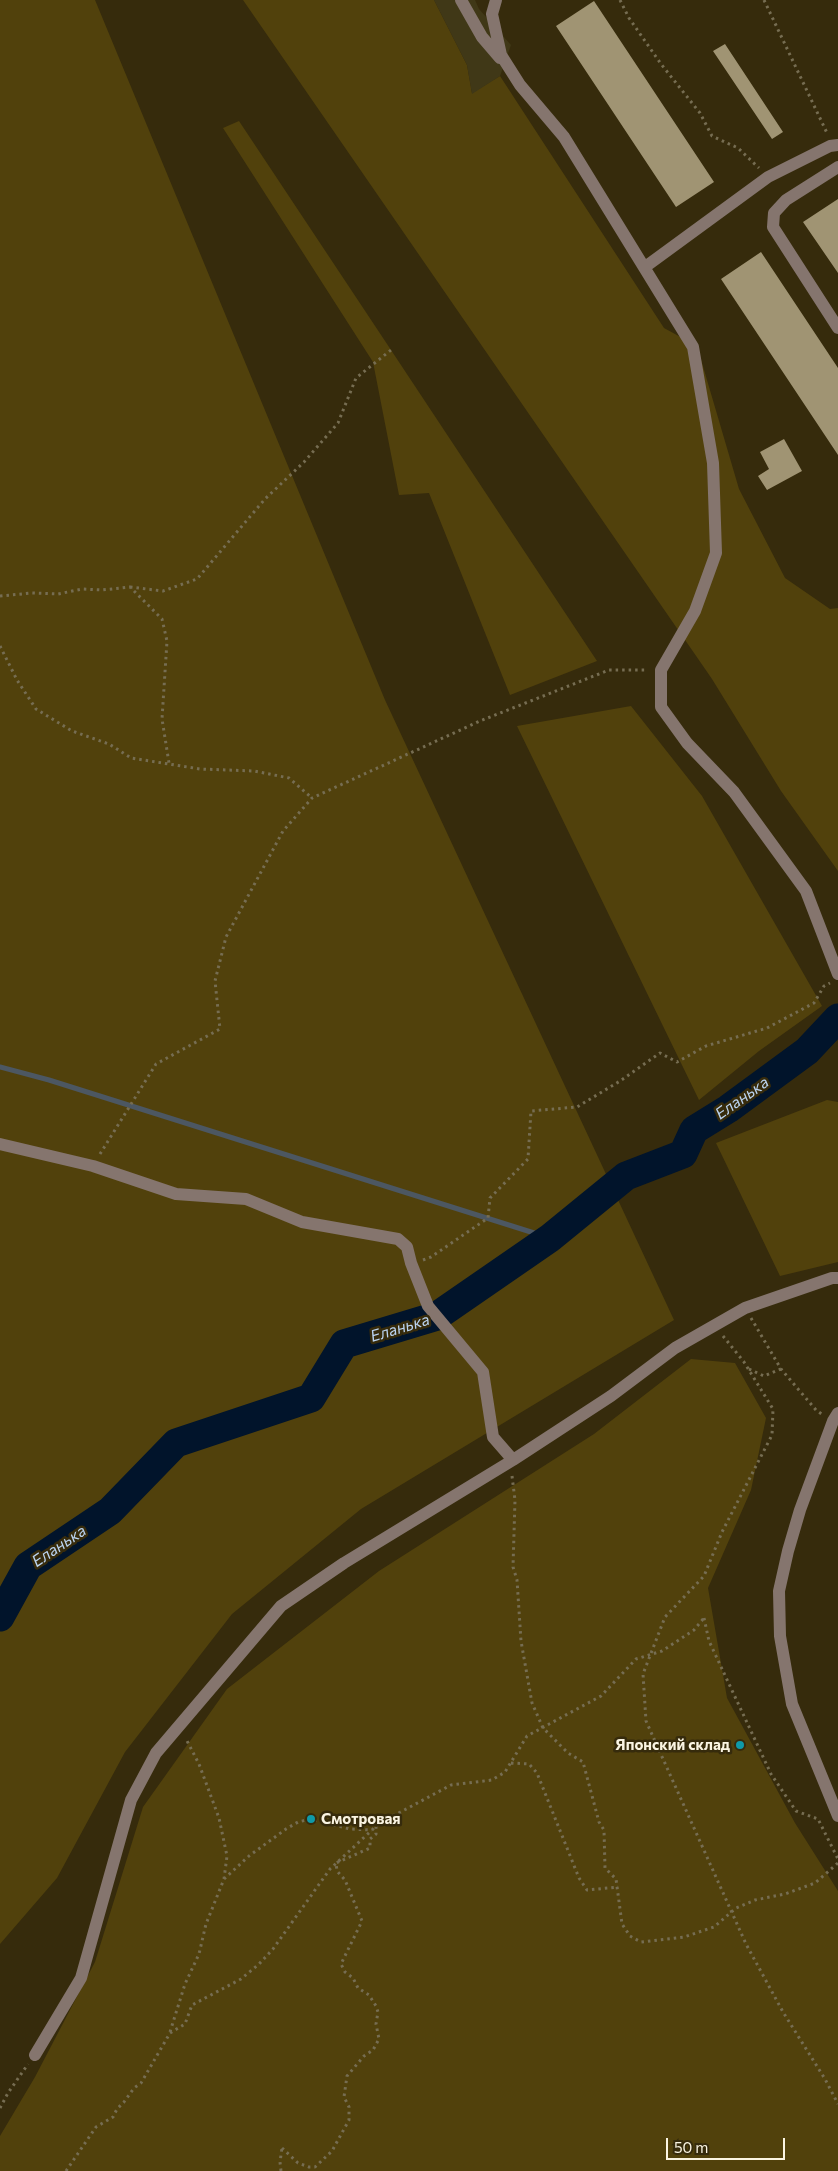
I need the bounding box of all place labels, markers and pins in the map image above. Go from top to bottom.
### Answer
place label: Японский склад [615,1736,730,1754]
marker: Японский склад [734,1739,746,1751]
place label: Смотровая [321,1810,400,1828]
marker: Смотровая [305,1813,317,1825]

